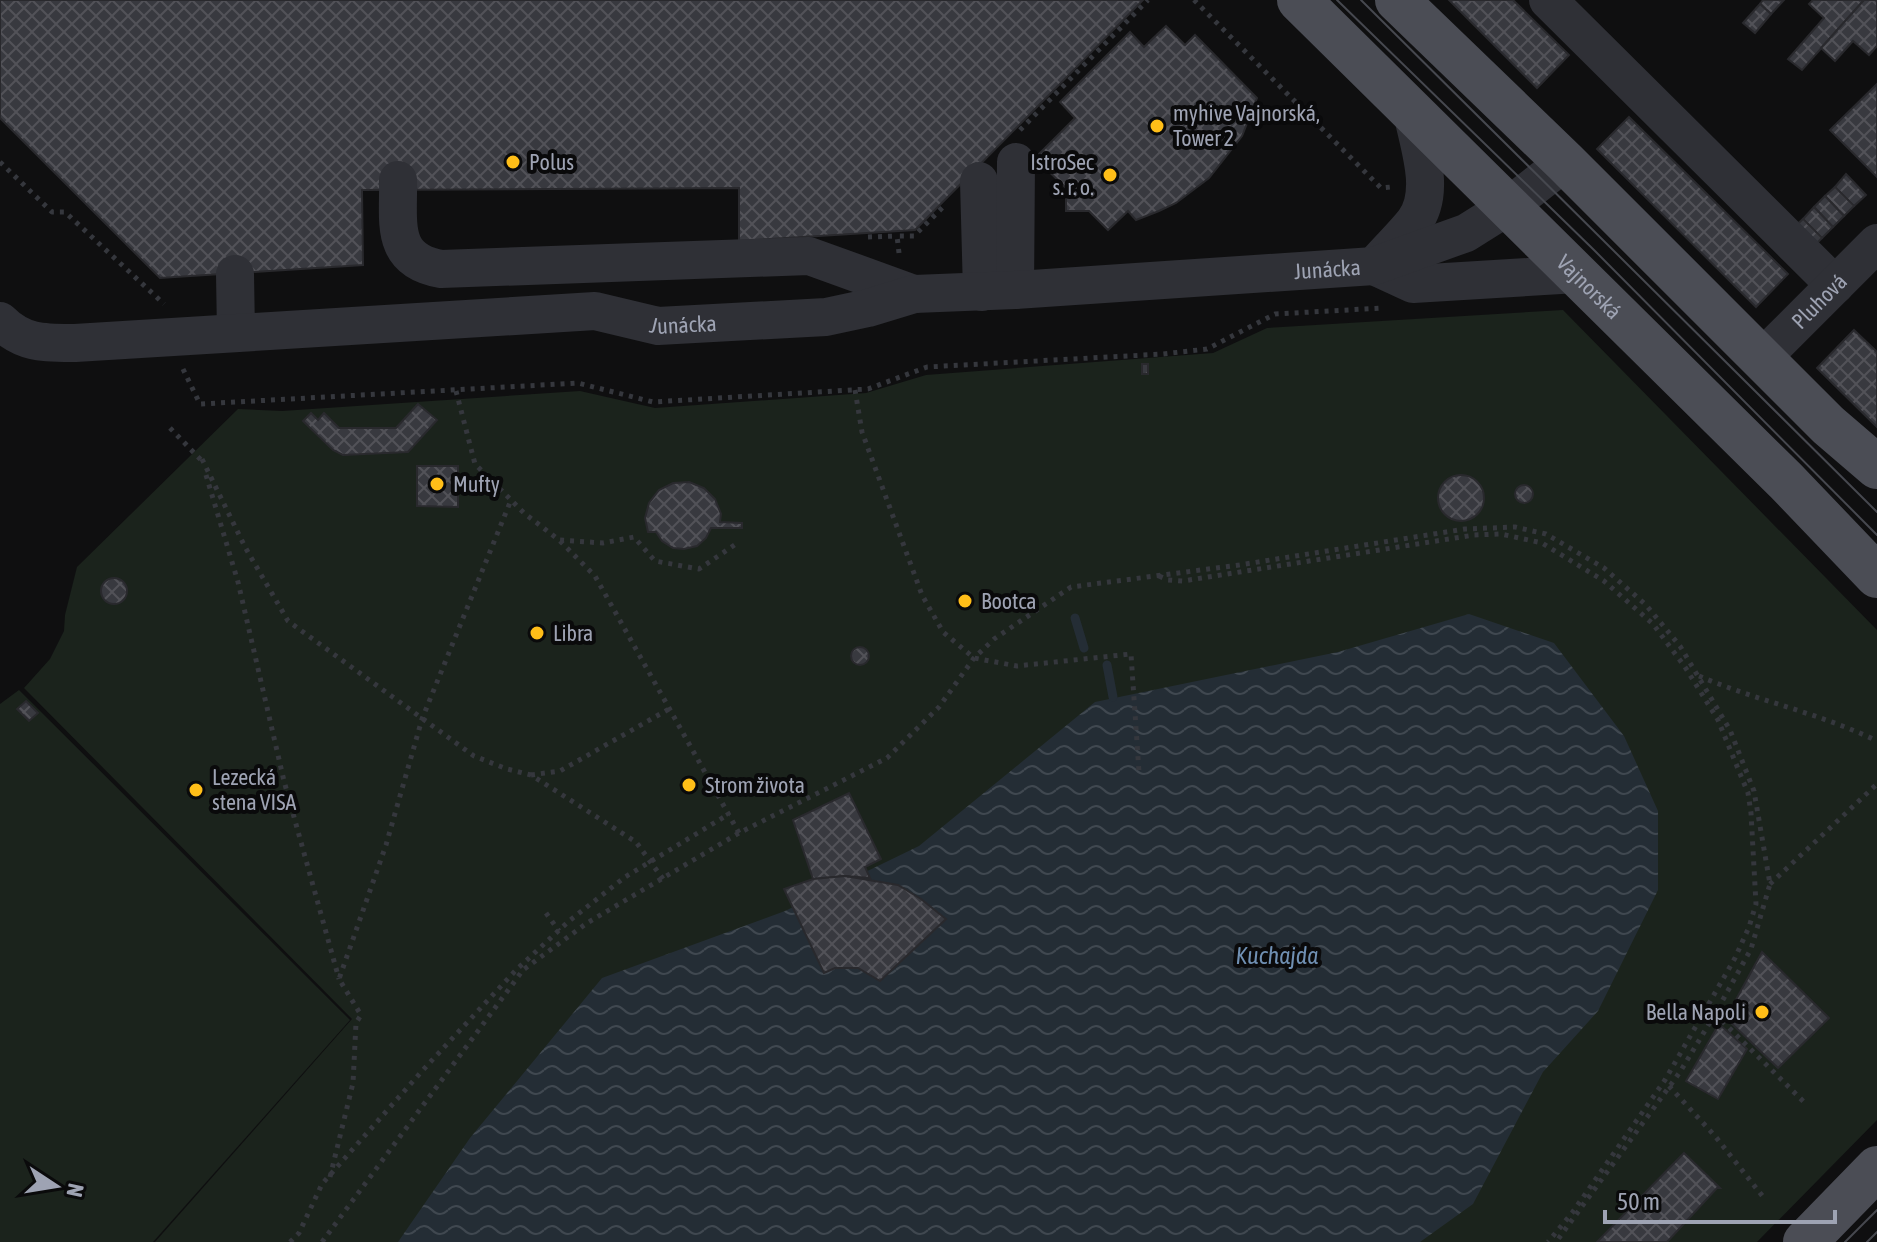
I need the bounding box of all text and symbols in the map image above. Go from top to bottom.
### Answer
place label: myhive Vajnorská, Tower 2 [1173,100,1320,151]
marker: myhive Vajnorská, Tower 2 [1148,117,1166,135]
place label: Polus [529,149,574,175]
place label: IstroSec s. r. o. [1030,149,1095,200]
marker: Polus [504,153,522,171]
marker: IstroSec s. r. o. [1101,166,1119,184]
street label: Vajnorská [1551,249,1627,324]
street label: Junácka [1293,254,1361,284]
street label: Pluhová [1786,268,1852,334]
street label: Junácka [647,310,717,339]
place label: Mufty [453,471,500,497]
marker: Mufty [428,475,446,493]
place label: Bootca [981,588,1037,614]
marker: Bootca [956,592,974,610]
place label: Libra [553,620,593,646]
marker: Libra [528,624,546,642]
place label: Lezecká stena VISA [212,764,296,815]
place label: Strom života [705,772,805,798]
marker: Strom života [680,776,698,794]
marker: Lezecká stena VISA [187,781,205,799]
water label: Kuchajda [1236,942,1318,969]
place label: Bella Napoli [1646,999,1746,1025]
marker: Bella Napoli [1753,1003,1771,1021]
north arrow [16,1146,96,1226]
scale bar [1605,1174,1835,1224]
text: N [61,1181,90,1199]
text: 50 m [1617,1188,1660,1215]

